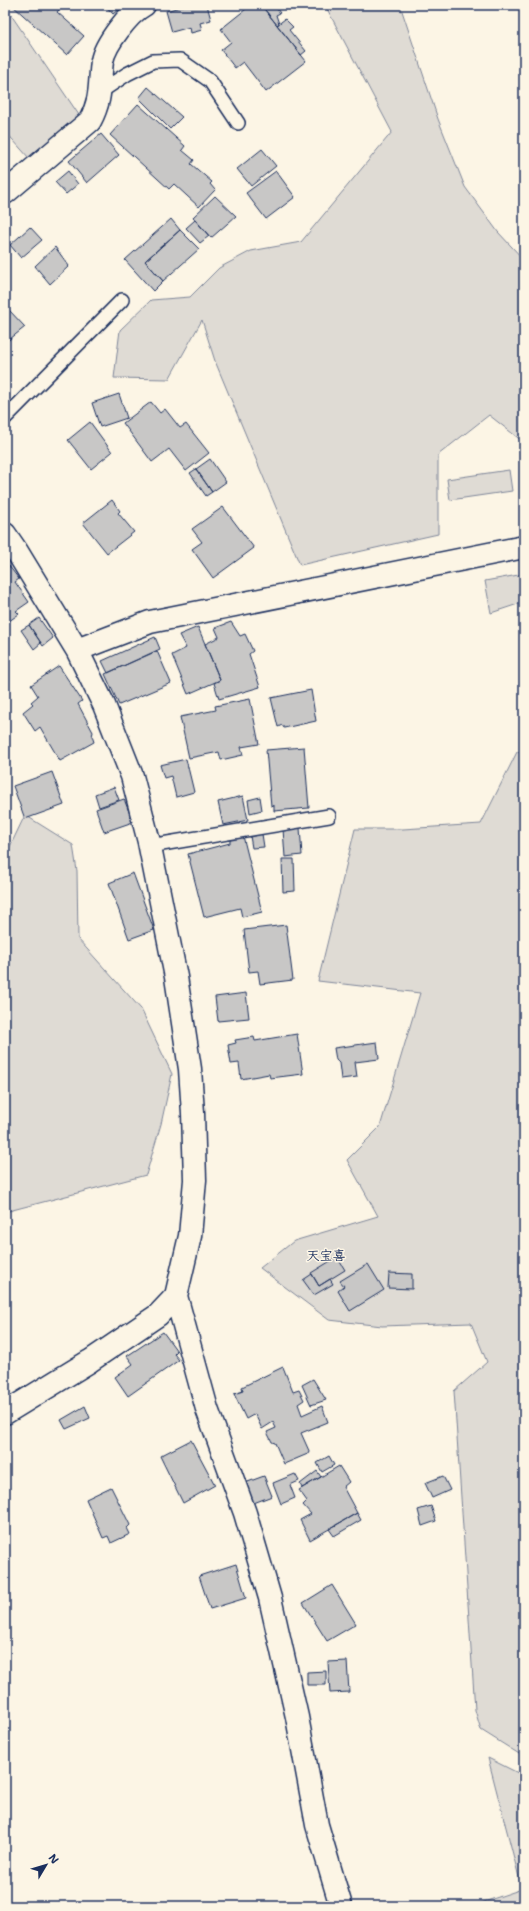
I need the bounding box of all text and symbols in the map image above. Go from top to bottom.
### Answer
district label: 天宝喜 [306,1247,346,1264]
north arrow [26,1845,66,1885]
text: N [45,1851,62,1867]

